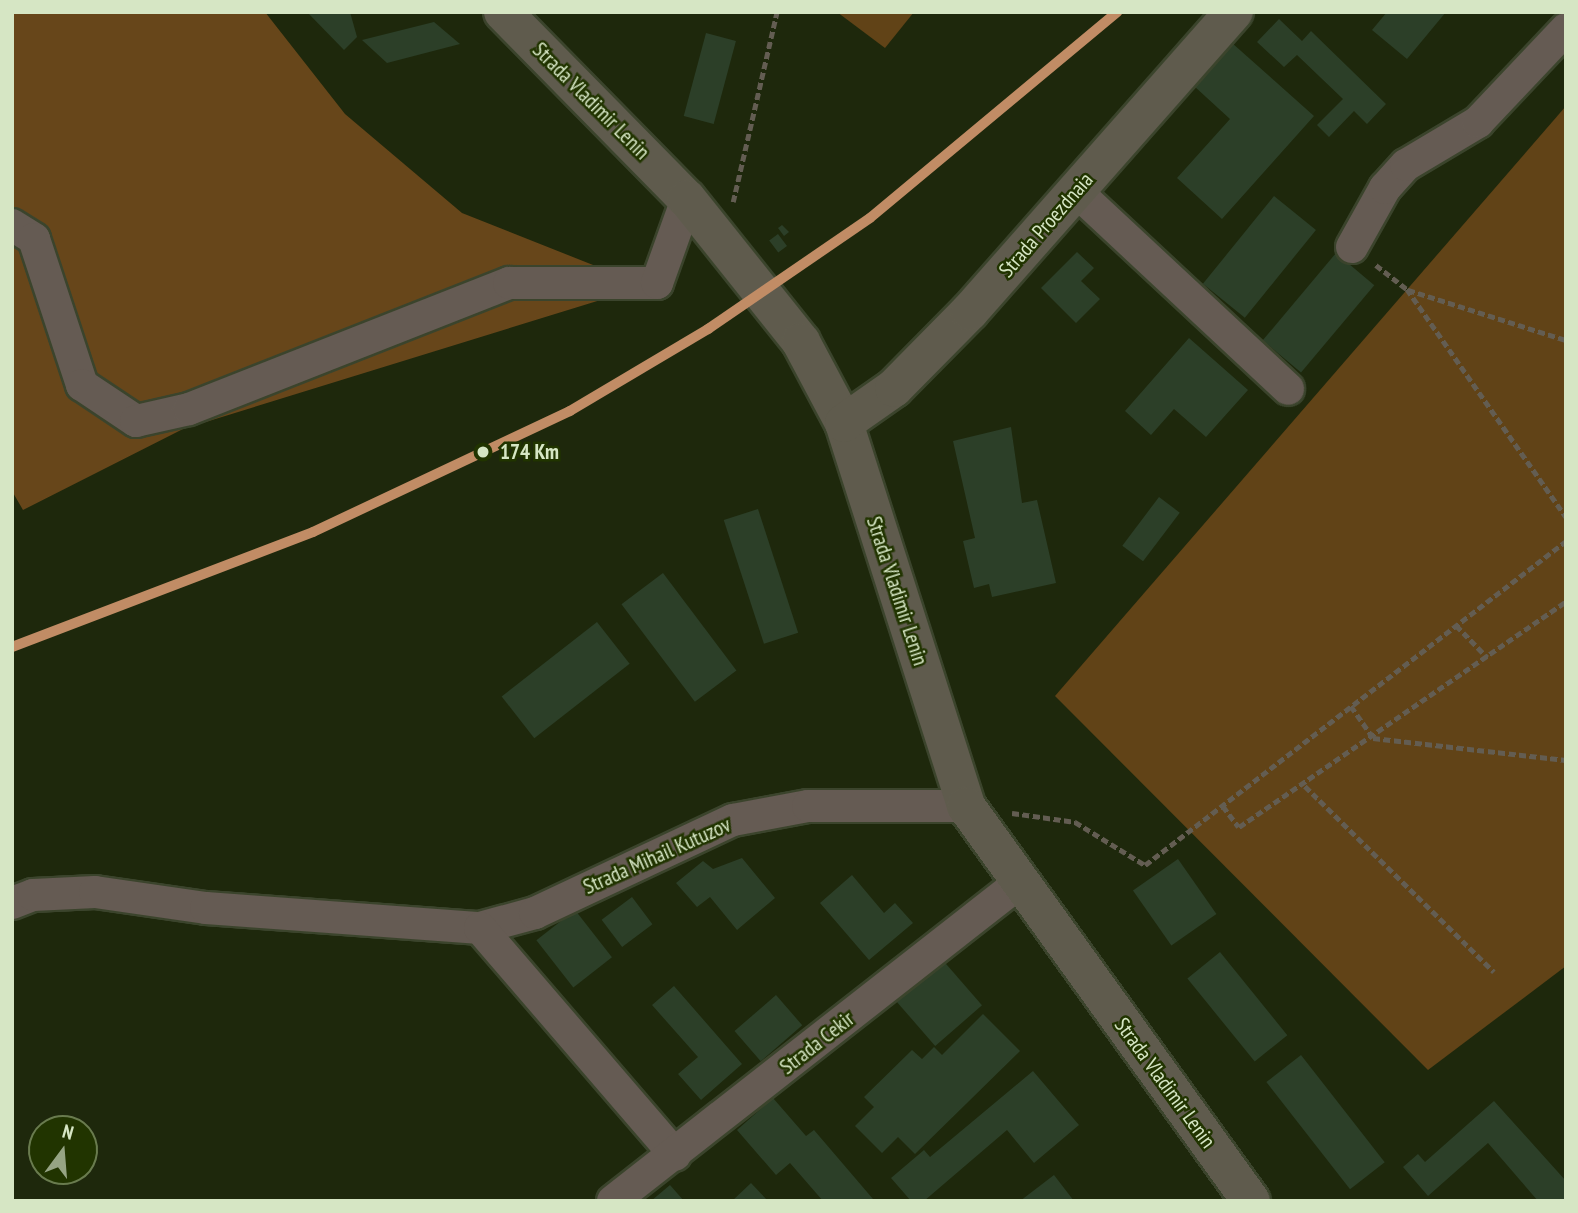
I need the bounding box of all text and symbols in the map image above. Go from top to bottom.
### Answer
street label: Strada Vladimir Lenin [527,37,655,165]
street label: Strada Proezdnaia [994,168,1098,282]
place label: 174 Km [500,439,559,465]
marker: 174 Km [472,441,494,463]
street label: Strada Vladimir Lenin [861,513,933,669]
street label: Strada Mihail Kutuzov [579,812,735,900]
street label: Strada Cekir [775,1006,859,1080]
street label: Strada Vladimir Lenin [1109,1013,1221,1153]
north arrow [28,1115,98,1185]
text: N [60,1119,76,1145]

